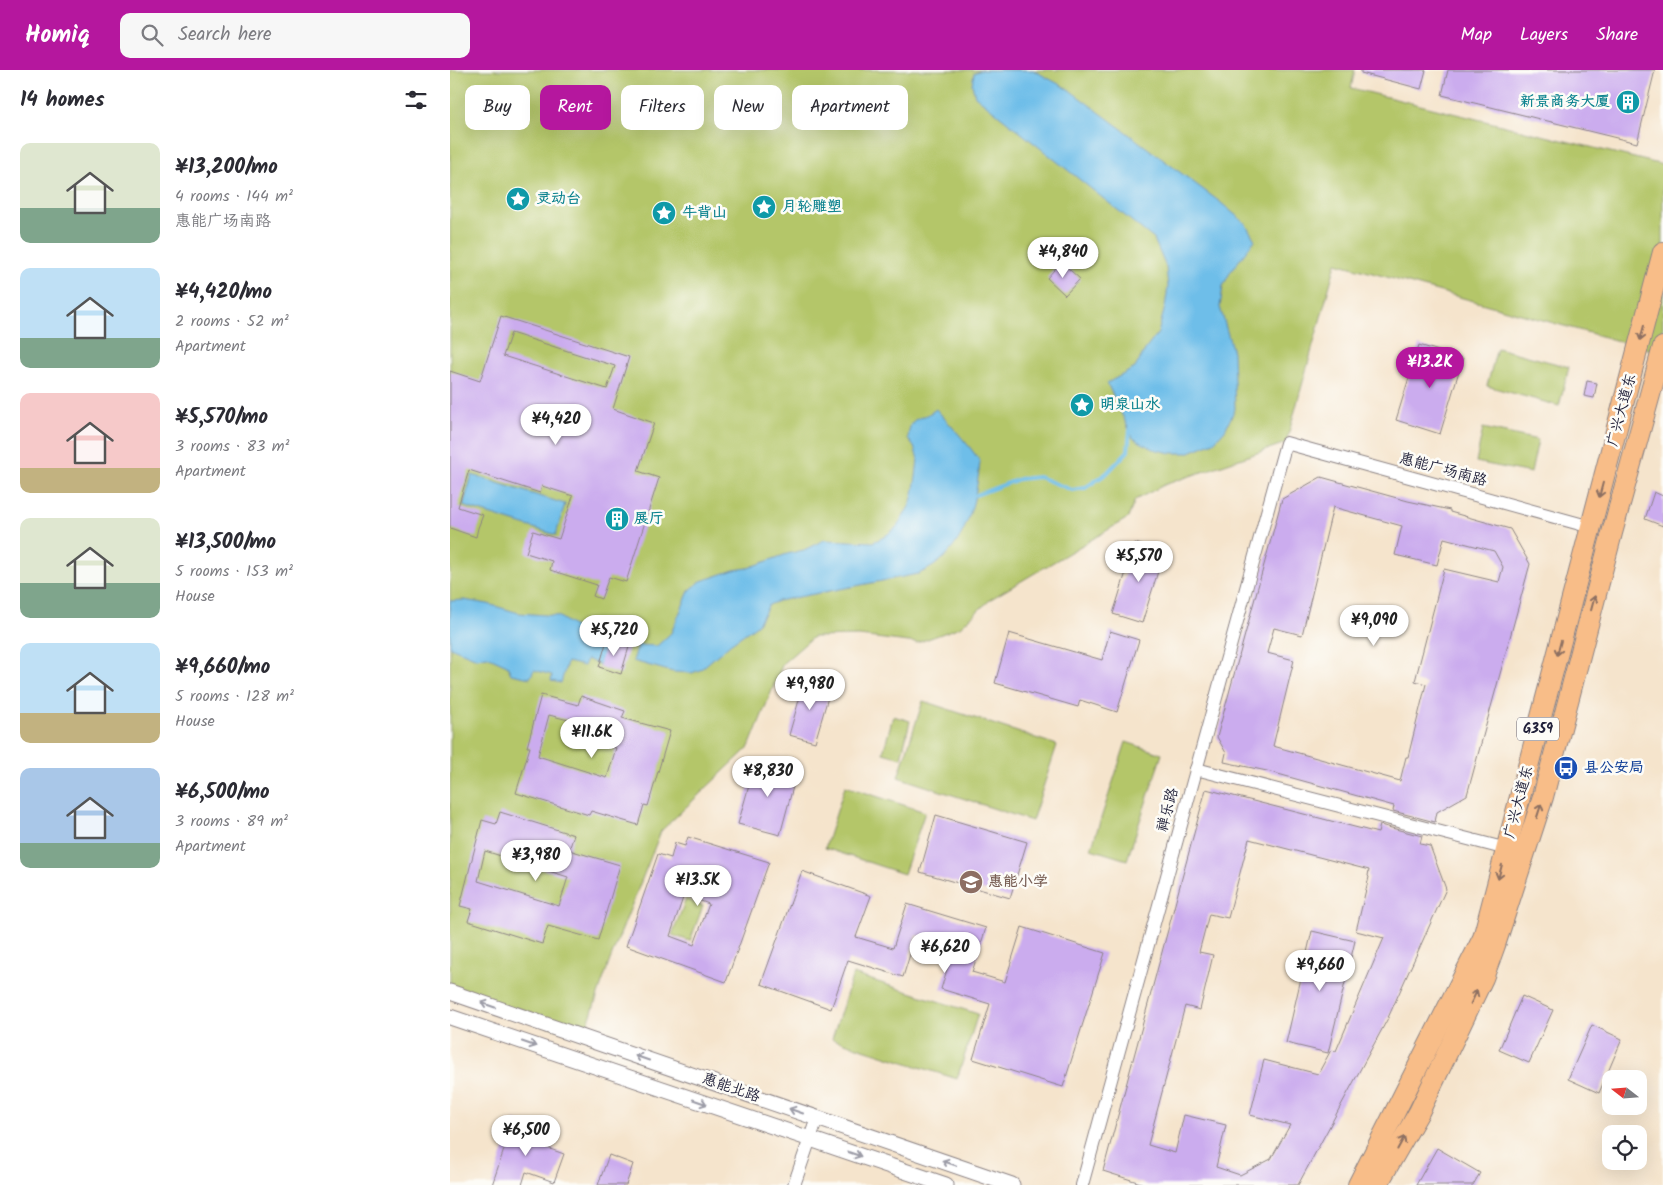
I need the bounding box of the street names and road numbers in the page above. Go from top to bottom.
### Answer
street label: 广兴大道东 [1601,371,1643,449]
street label: 惠能广场南路 [1396,447,1490,493]
road number: G359 [1517,718,1559,741]
street label: 广兴大道东 [1498,763,1540,841]
street label: 禅乐路 [1151,785,1185,835]
street label: 惠能北路 [699,1067,763,1109]

